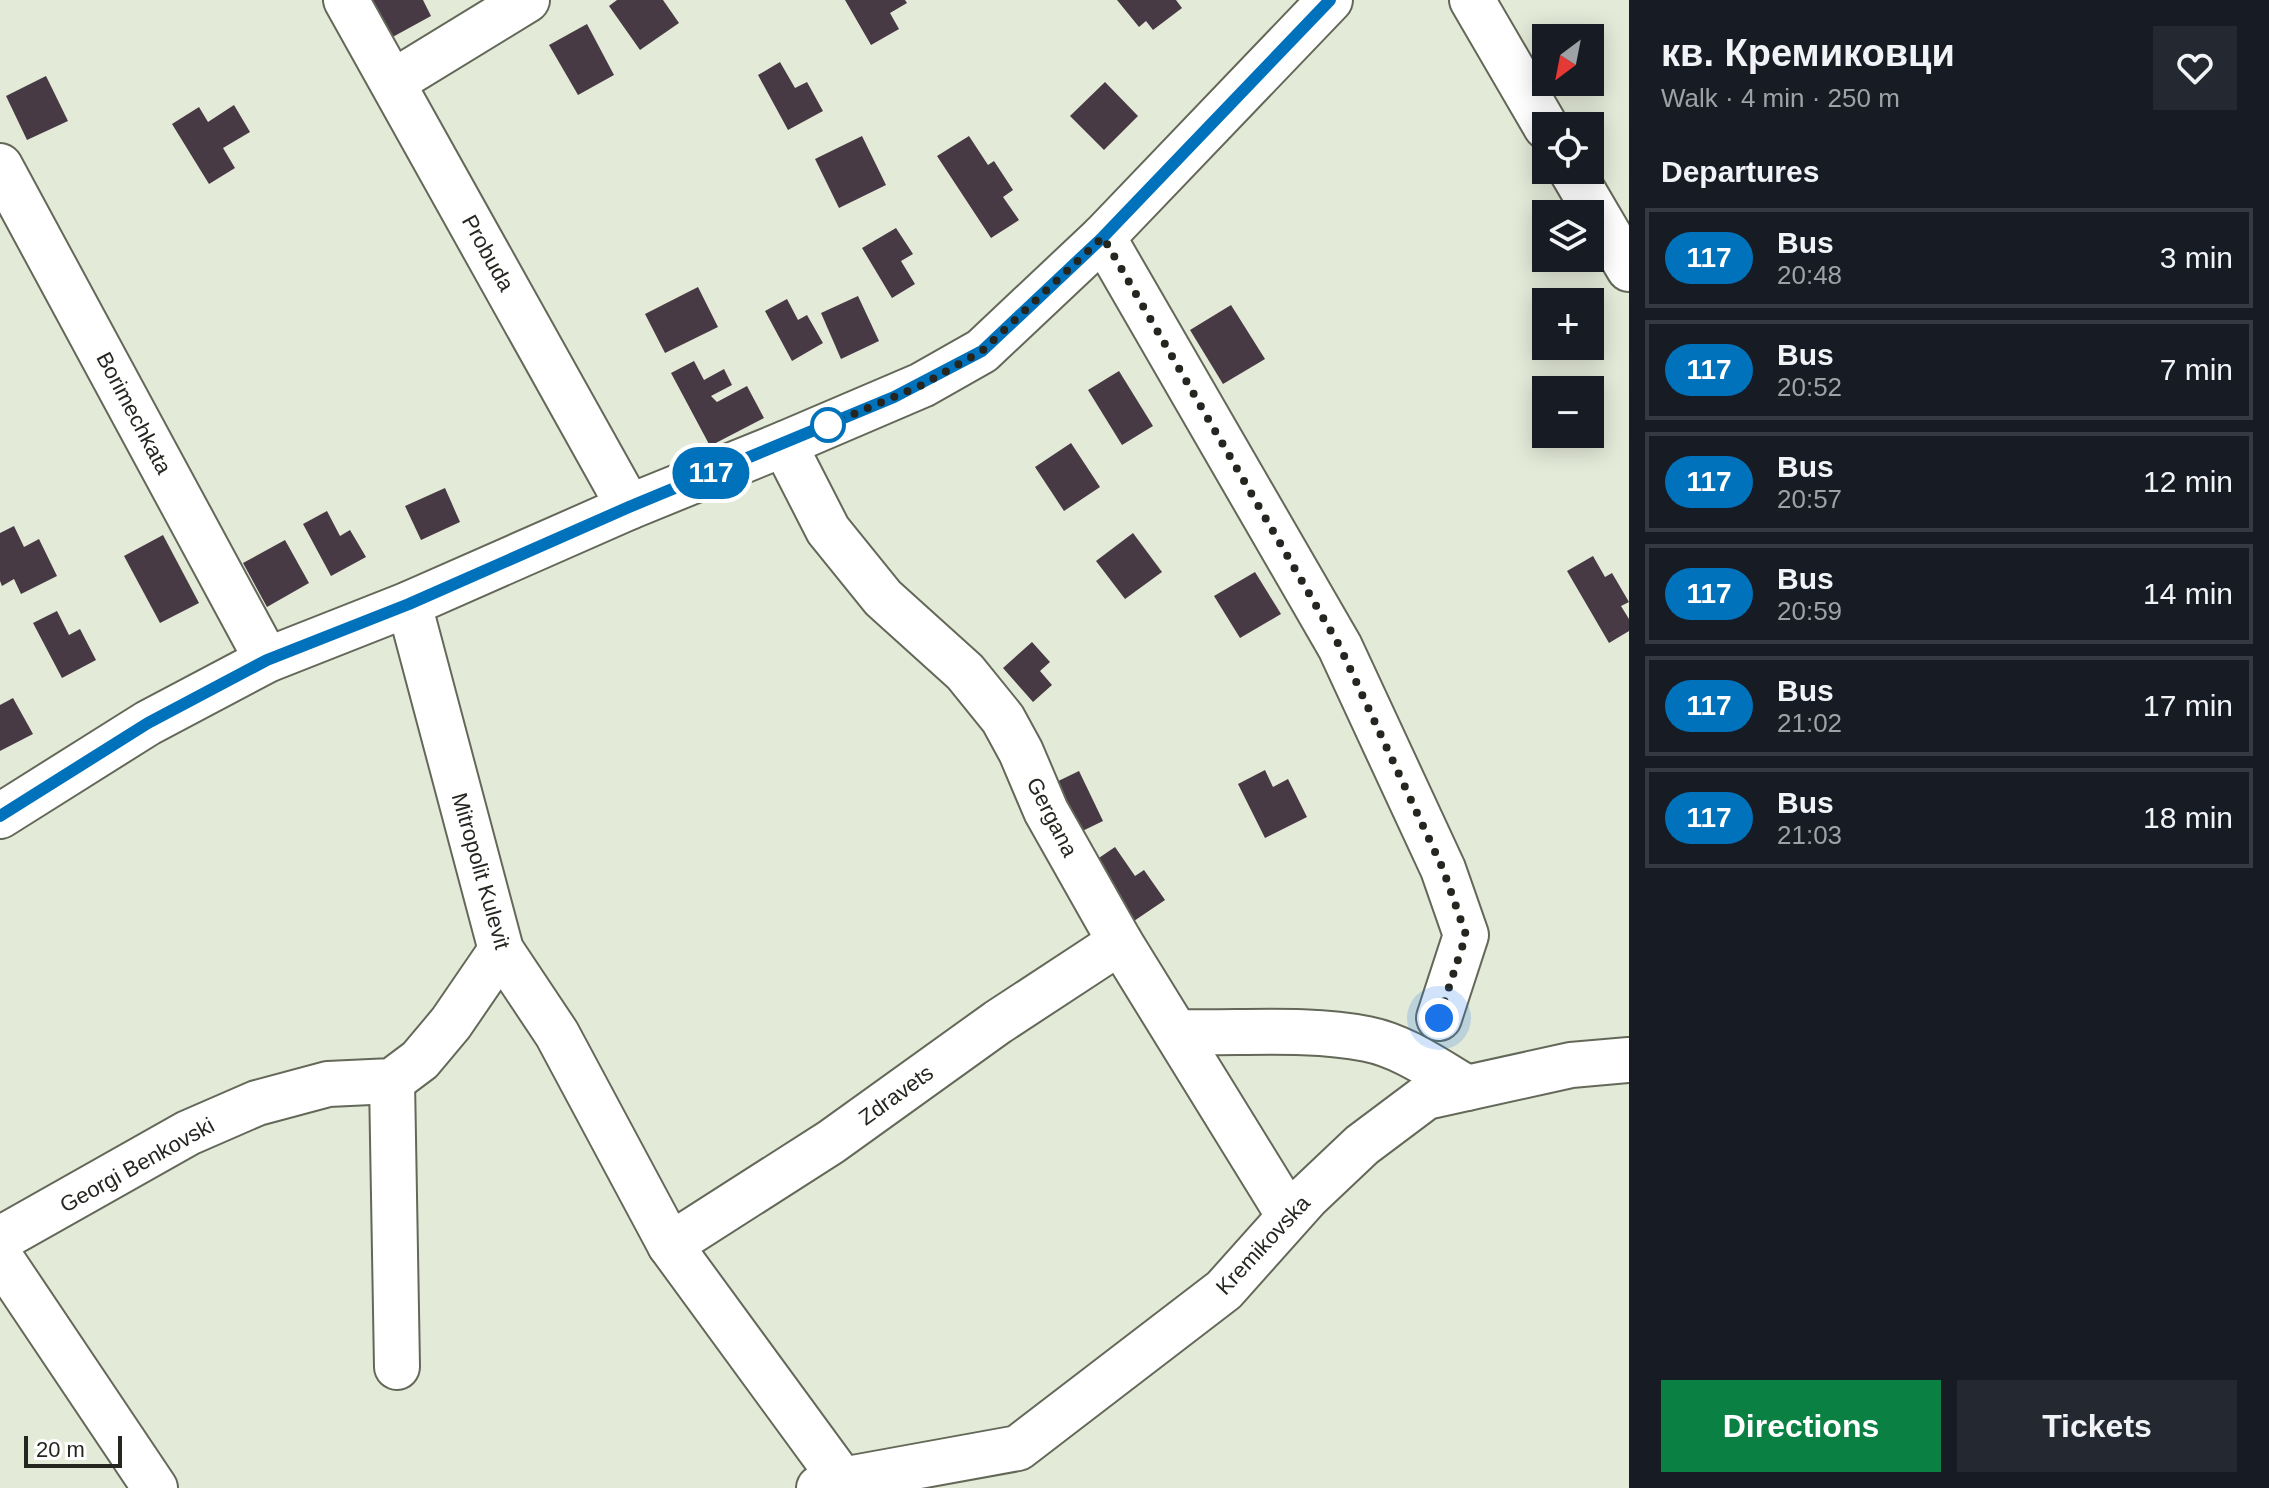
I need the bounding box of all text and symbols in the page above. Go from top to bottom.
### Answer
north arrow [1532,24,1604,96]
map controls [1532,24,1604,448]
button: heart [2153,26,2237,110]
text: кв. Кремиковци [1661,32,1955,74]
text: Walk · 4 min · 250 m [1661,83,1900,113]
button: locate [1532,112,1604,184]
text: Departures [1661,155,1819,188]
button: layers [1532,200,1604,272]
street label: Probuda [457,211,519,296]
text: Bus [1777,226,1834,259]
text: 3 min [2160,241,2233,274]
text: 117 [1686,242,1732,273]
text: 20:48 [1777,260,1842,290]
button: + [1532,288,1604,360]
text: Bus [1777,338,1834,371]
street label: Borimechkata [91,348,177,479]
text: 7 min [2160,353,2233,386]
text: 117 [1686,354,1732,385]
text: 20:52 [1777,372,1842,402]
button: − [1532,376,1604,448]
unlabelled marker [811,408,845,442]
line badge: 117 [665,447,757,499]
text: Bus [1777,450,1834,483]
text: 117 [688,457,734,488]
text: 12 min [2143,465,2233,498]
text: 117 [1686,466,1732,497]
text: 20:57 [1777,484,1842,514]
text: Bus [1777,562,1834,595]
text: 14 min [2143,577,2233,610]
text: 117 [1686,578,1732,609]
text: 20:59 [1777,596,1842,626]
text: Bus [1777,674,1834,707]
text: 17 min [2143,689,2233,722]
text: 117 [1686,690,1732,721]
text: 21:02 [1777,708,1842,738]
street label: Gergana [1021,773,1083,861]
text: Bus [1777,786,1834,819]
street label: Mitropolit Kulevit [447,790,515,952]
text: 18 min [2143,801,2233,834]
text: 117 [1686,802,1732,833]
text: 21:03 [1777,820,1842,850]
your location [1419,998,1459,1038]
street label: Zdravets [854,1060,938,1130]
street label: Georgi Benkovski [56,1112,218,1218]
street label: Kremikovska [1211,1190,1316,1300]
button: Directions [1661,1380,1941,1472]
button: Tickets [1957,1380,2237,1472]
scale bar [24,1432,122,1468]
text: 20 m [36,1437,85,1462]

